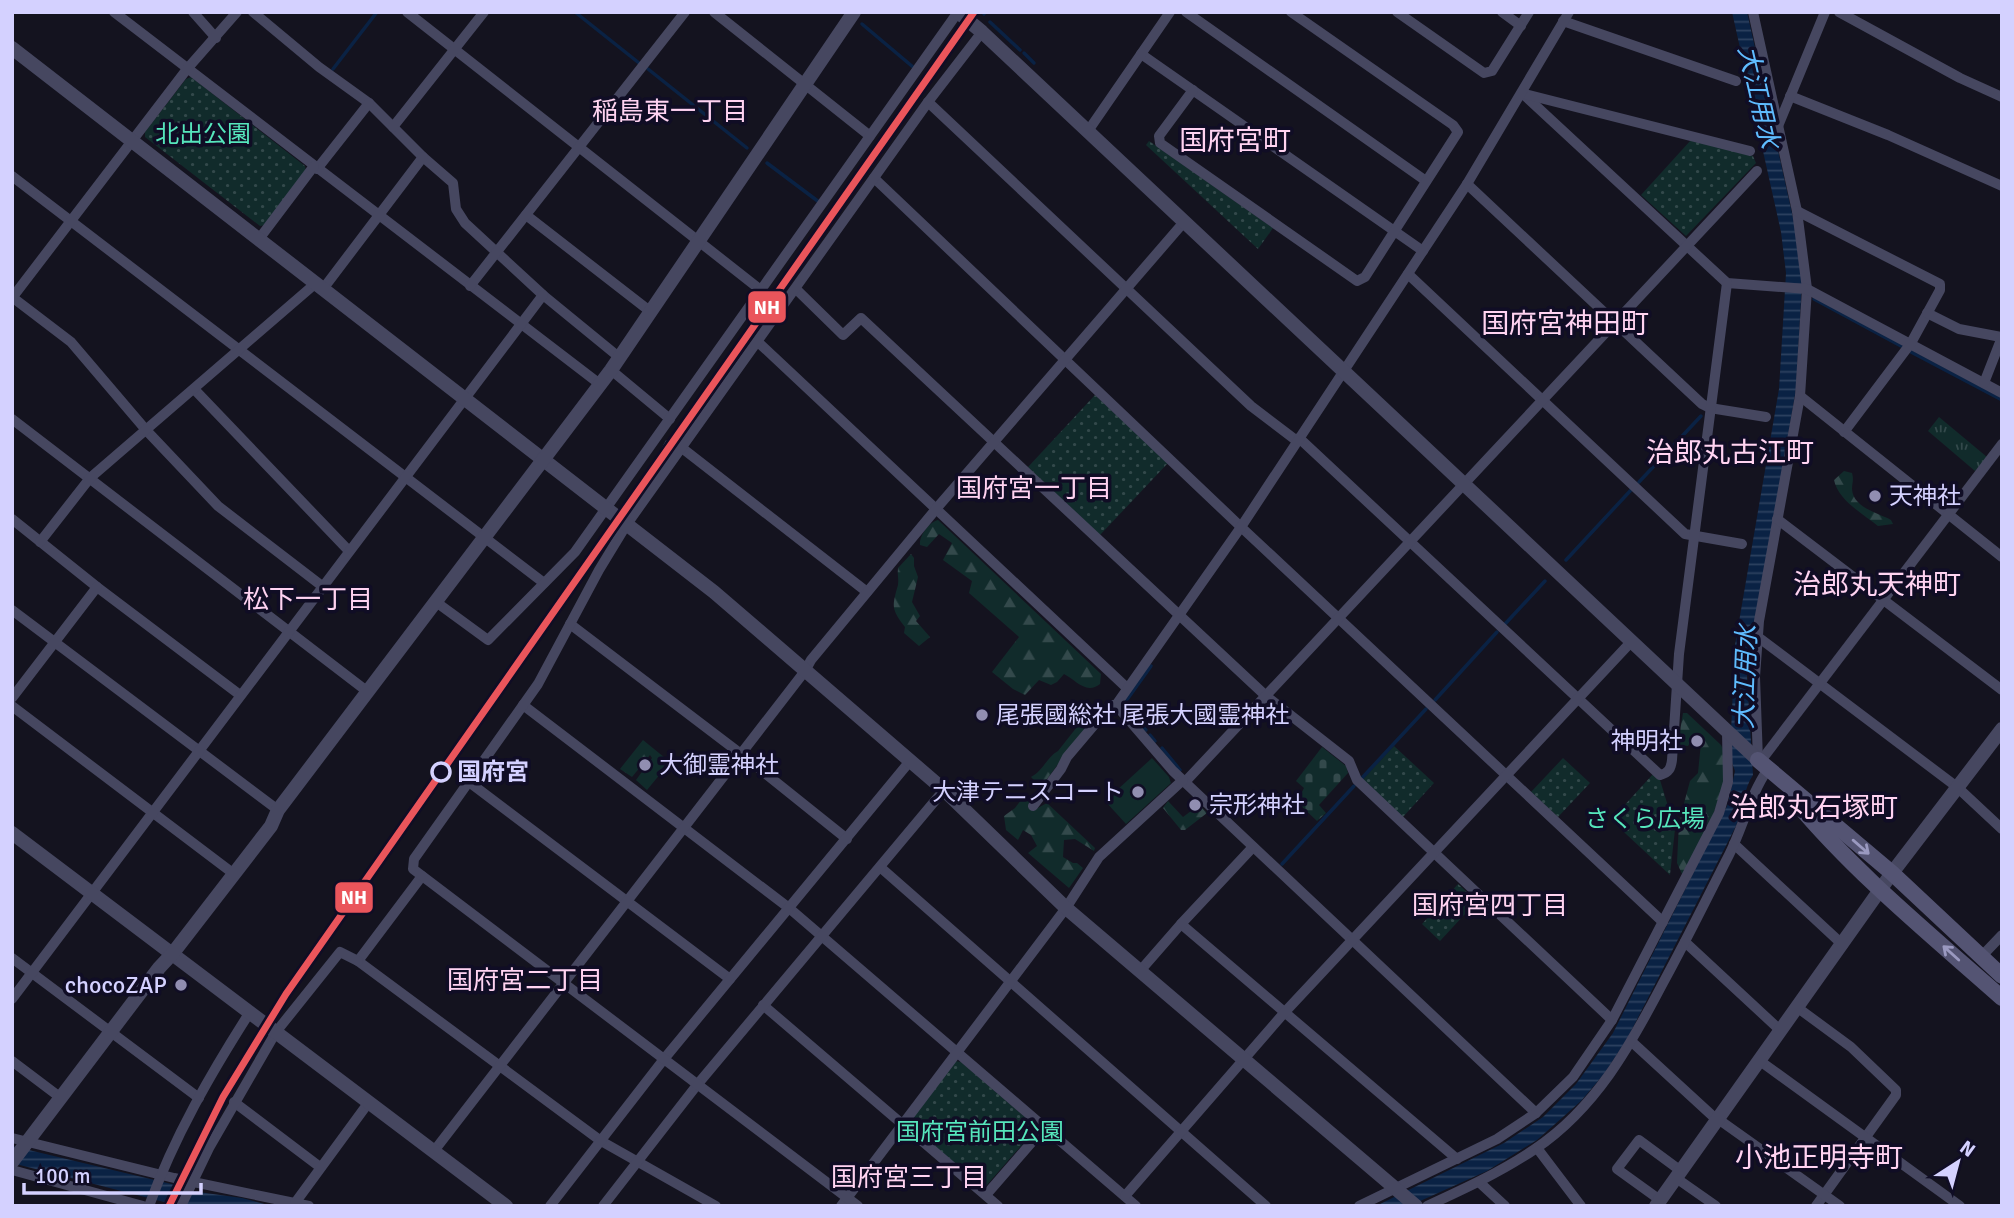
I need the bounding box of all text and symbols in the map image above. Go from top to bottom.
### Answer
water label: 大江用水 [1731,43,1786,154]
district label: 稲島東一丁目 [592,96,748,128]
park label: 北出公園 [155,119,251,149]
district label: 国府宮町 [1179,124,1291,158]
line badge: NH [747,290,787,324]
text: NH [754,296,780,320]
district label: 国府宮神田町 [1481,307,1649,341]
district label: 治郎丸古江町 [1646,436,1814,470]
district label: 国府宮一丁目 [956,473,1112,505]
place label: 天神社 [1889,481,1961,511]
marker: 天神社 [1867,488,1883,504]
district label: 治郎丸天神町 [1793,568,1961,602]
district label: 松下一丁目 [243,584,373,616]
water label: 大江用水 [1728,622,1764,730]
place label: 尾張國総社 尾張大國霊神社 [996,700,1289,730]
marker: 尾張國総社 尾張大國霊神社 [974,707,990,723]
place label: 神明社 [1611,726,1683,756]
marker: 神明社 [1689,733,1705,749]
place label: 大御霊神社 [659,750,779,780]
place label: 国府宮 [457,757,529,787]
marker: 大御霊神社 [637,757,653,773]
marker: 国府宮 [431,762,451,782]
place label: 大津テニスコート [932,777,1124,807]
marker: 大津テニスコート [1130,784,1146,800]
place label: 宗形神社 [1209,790,1305,820]
district label: 治郎丸石塚町 [1730,791,1898,825]
marker: 宗形神社 [1187,797,1203,813]
park label: さくら広場 [1585,804,1705,834]
one-way arrow [1852,839,1870,855]
line badge: NH [334,881,374,914]
text: NH [341,886,367,910]
district label: 国府宮四丁目 [1412,890,1568,922]
one-way arrow [1942,945,1960,961]
district label: 国府宮二丁目 [447,965,603,997]
place label: chocoZAP [65,970,167,1000]
marker: chocoZAP [173,977,189,993]
park label: 国府宮前田公園 [896,1117,1064,1147]
north arrow [1923,1127,1993,1197]
text: N [1955,1135,1980,1163]
district label: 小池正明寺町 [1735,1141,1903,1175]
scale bar [24,1152,201,1196]
district label: 国府宮三丁目 [831,1162,987,1194]
text: 100 m [35,1163,90,1189]

